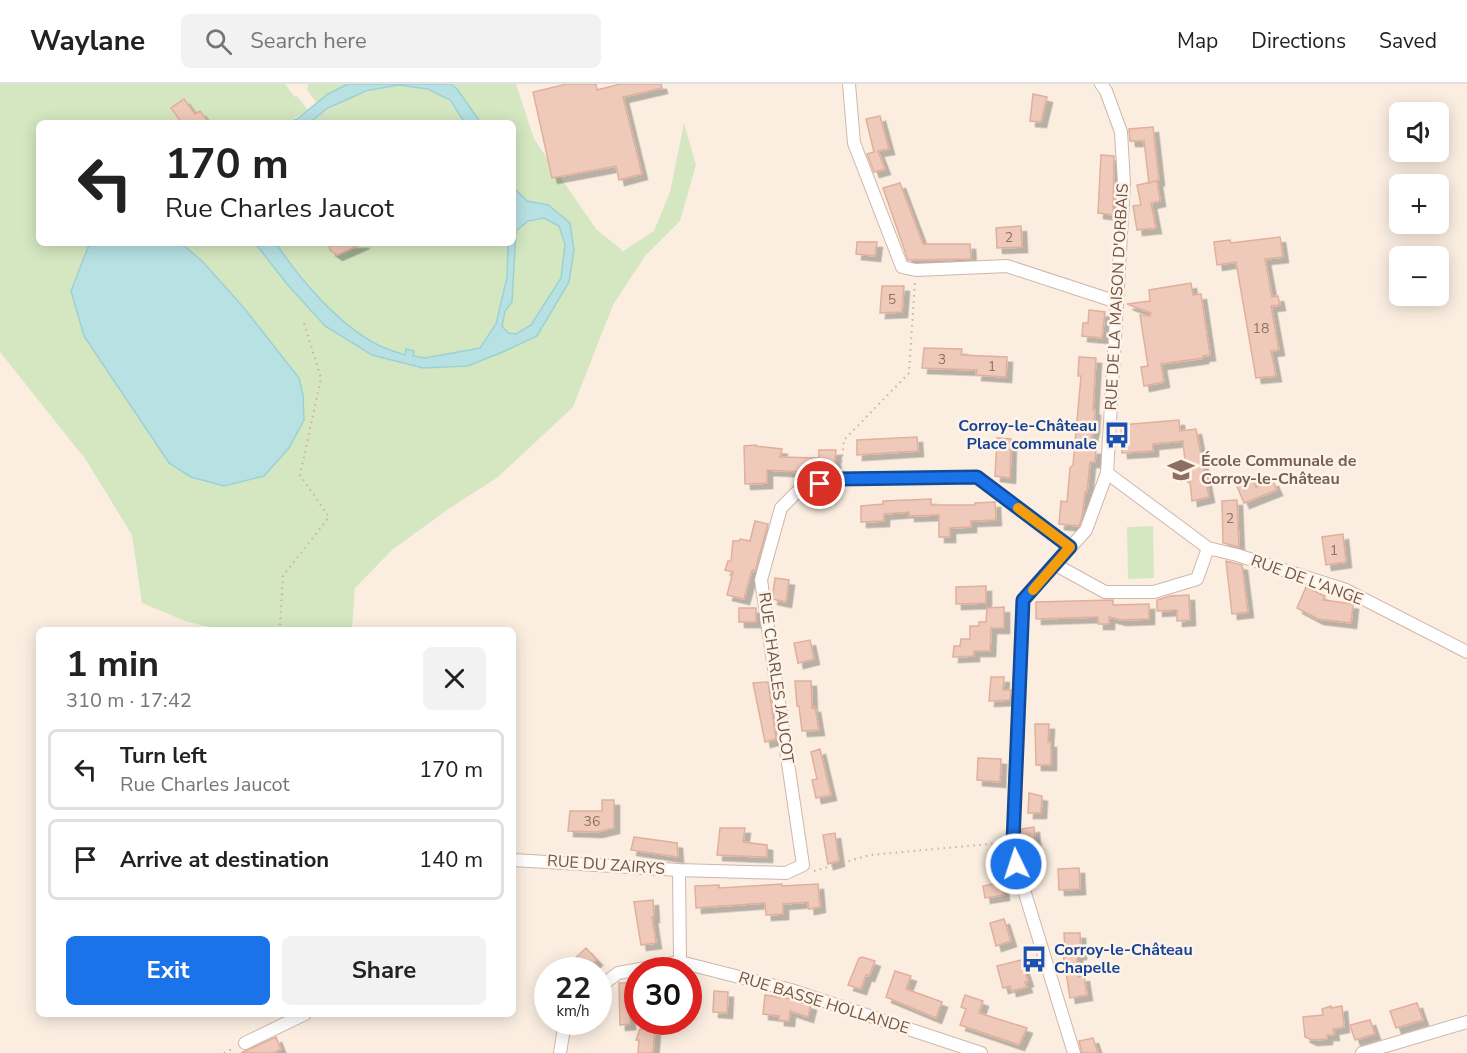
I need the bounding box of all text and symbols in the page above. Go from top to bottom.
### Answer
search box [181,14,601,68]
text: Waylane [30,22,145,60]
icon: search [202,25,235,58]
text: Search here [250,26,367,56]
text: Map [1177,27,1218,55]
text: Directions [1251,27,1346,55]
text: Saved [1379,27,1437,55]
map controls [1389,102,1449,306]
button: sound [1389,102,1449,162]
text: 170 m [165,136,289,193]
icon: left [66,144,144,222]
button: + [1389,174,1449,234]
street label: RUE DE LA MAISON D'ORBAIS [1100,183,1134,411]
text: Rue Charles Jaucot [165,190,394,227]
house number: 2 [1005,228,1013,247]
button: − [1389,246,1449,306]
house number: 5 [888,290,896,309]
house number: 18 [1253,319,1269,338]
house number: 3 [938,350,946,369]
house number: 1 [988,357,996,376]
place label: Corroy-le-Château Place communale [958,415,1097,455]
bus stop icon: Corroy-le-Château Place communale [1102,420,1132,450]
place label: École Communale de Corroy-le-Château [1201,450,1357,490]
school or university icon: École Communale de Corroy-le-Château [1166,455,1196,485]
pin [794,458,845,509]
icon: arrive [803,467,836,500]
house number: 2 [1226,509,1234,528]
house number: 1 [1330,541,1338,560]
street label: RUE DE L'ANGE [1248,550,1366,610]
street label: RUE CHARLES JAUCOT [753,591,799,766]
text: 1 min [66,640,159,689]
button: close [423,647,486,710]
text: 310 m · 17:42 [66,687,192,714]
text: Turn left [120,741,207,771]
icon: left [69,753,102,786]
text: 170 m [419,755,483,785]
text: Rue Charles Jaucot [120,771,290,798]
house number: 36 [584,812,600,831]
position arrow [984,832,1048,896]
icon: arrive [69,843,102,876]
text: Arrive at destination [120,845,329,875]
text: 140 m [419,845,483,875]
street label: RUE DU ZAIRYS [546,850,666,880]
button: Exit [66,936,270,1005]
button: Share [282,936,486,1005]
place label: Corroy-le-Château Chapelle [1054,939,1193,979]
bus stop icon: Corroy-le-Château Chapelle [1019,944,1049,974]
speed limit sign: 30 [624,957,702,1035]
street label: RUE BASSE HOLLANDE [736,967,912,1039]
text: 22 [555,968,591,1009]
text: km/h [556,1001,590,1021]

